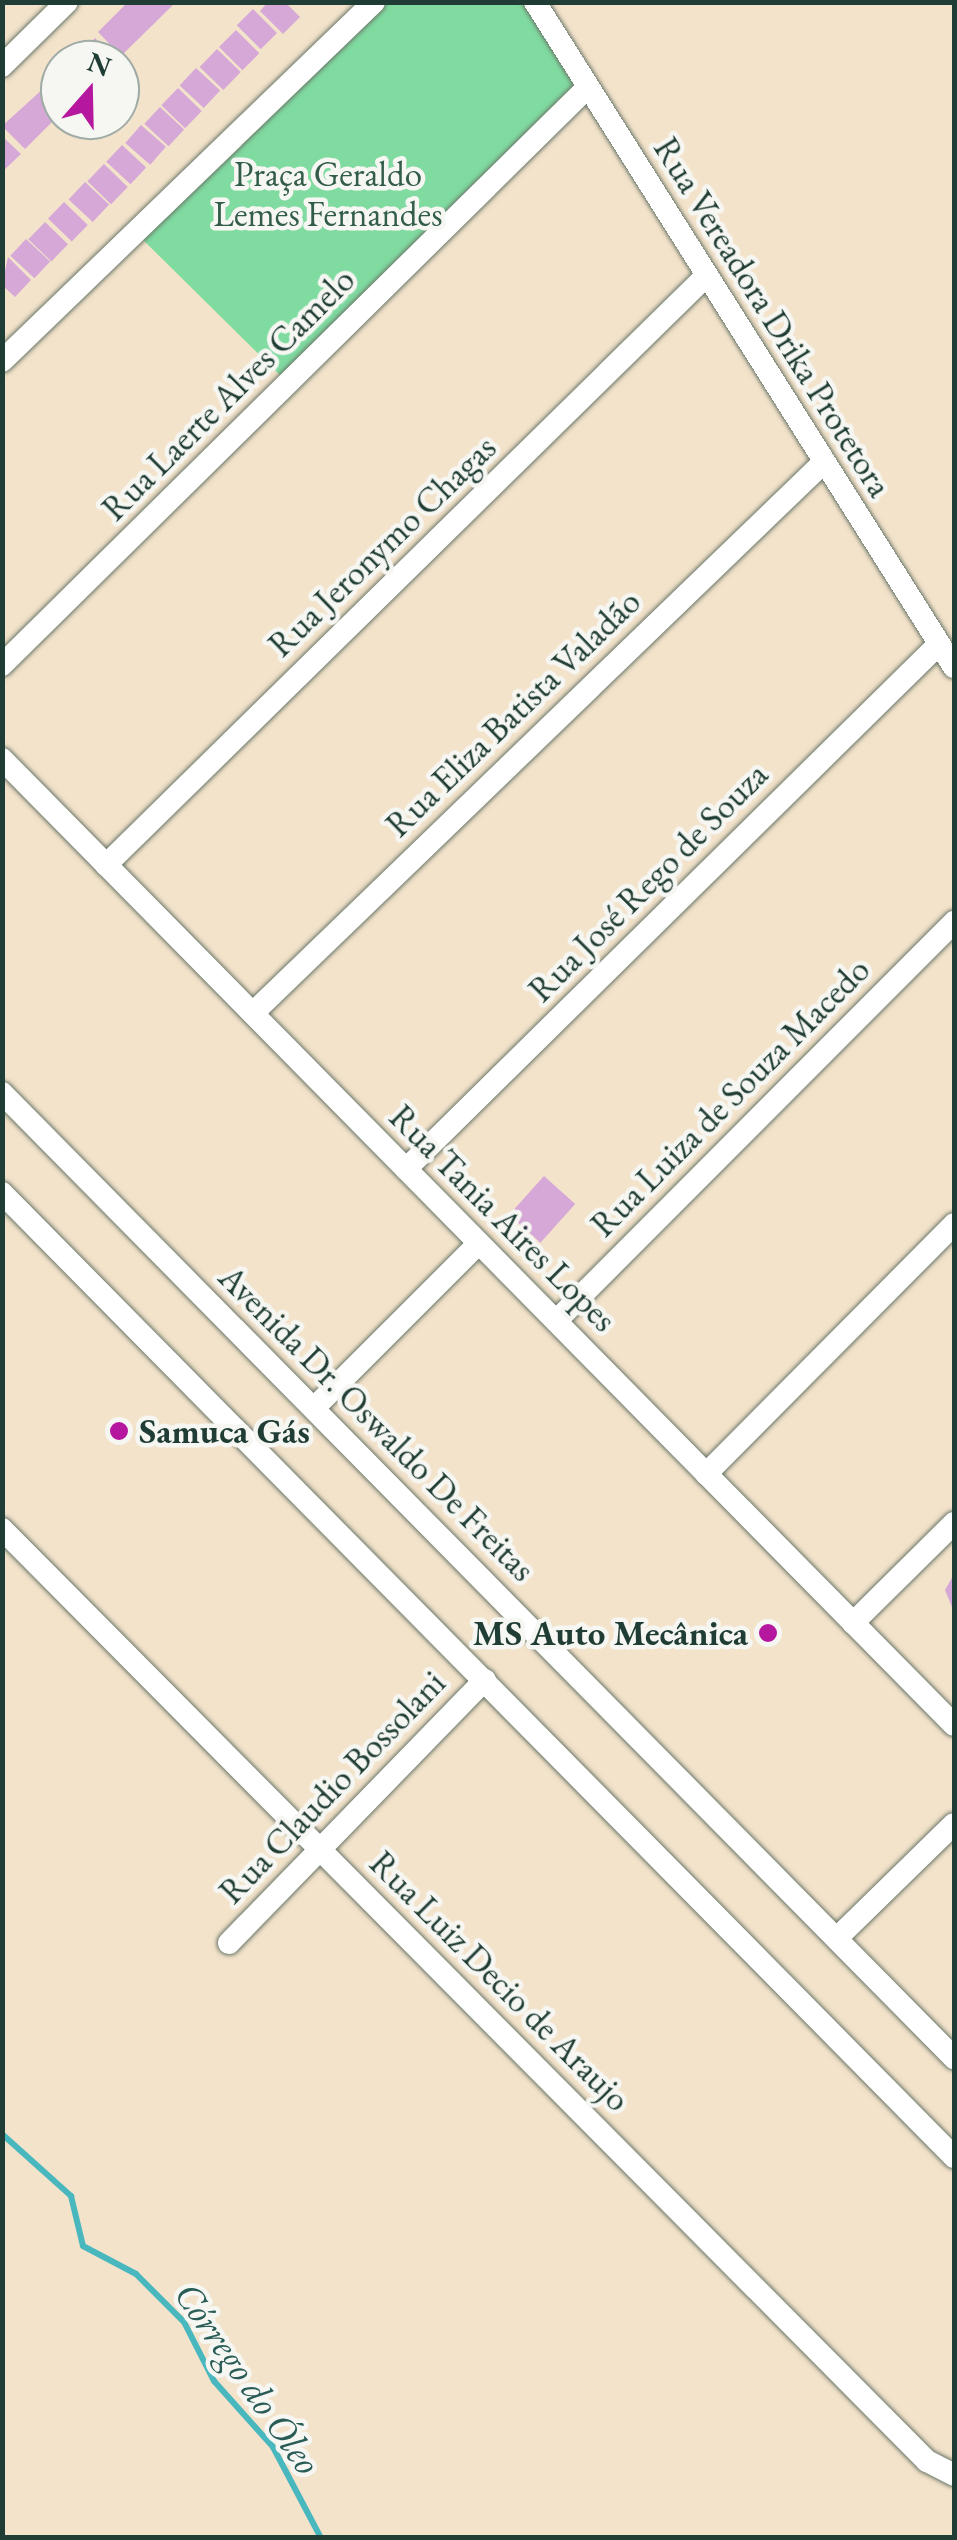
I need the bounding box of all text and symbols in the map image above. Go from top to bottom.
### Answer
north arrow [40,40,140,140]
text: N [83,43,116,84]
street label: Rua Vereadora Drika Protetora [645,129,901,505]
park label: Praça Geraldo Lemes Fernandes [213,153,443,235]
street label: Rua Laerte Alves Camelo [93,259,363,529]
street label: Rua Jeronymo Chagas [259,427,505,665]
street label: Rua Eliza Batista Valadão [377,581,649,845]
street label: Rua José Rego de Souza [520,754,776,1010]
street label: Rua Luiza de Souza Macedo [582,949,878,1245]
street label: Rua Tania Aires Lopes [381,1096,625,1340]
street label: Avenida Dr. Oswaldo De Freitas [210,1256,544,1590]
place label: Samuca Gás [139,1410,310,1452]
marker: Samuca Gás [108,1420,130,1442]
place label: MS Auto Mecânica [473,1612,748,1654]
marker: MS Auto Mecânica [757,1622,779,1644]
street label: Rua Claudio Bossolani [210,1662,454,1912]
street label: Rua Luiz Decio de Araujo [361,1842,639,2120]
water label: Córrego do Óleo [165,2273,331,2483]

